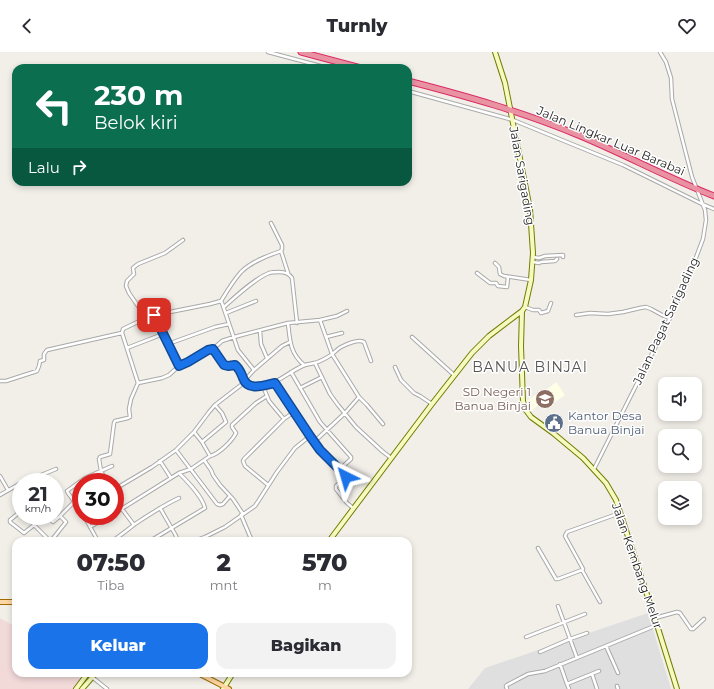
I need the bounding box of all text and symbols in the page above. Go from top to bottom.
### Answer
icon: back [16,15,38,37]
text: Turnly [327,15,387,37]
icon: heart [676,15,698,37]
text: 230 m [94,78,183,112]
icon: left [28,80,80,132]
street label: Jalan Lingkar Luar Barabai [534,102,687,179]
text: Belok kiri [94,112,178,134]
street label: Jalan Sarigading [506,124,539,226]
icon: right [68,156,90,178]
text: Lalu [28,158,60,177]
street label: Jalan Pagat Sarigading [629,255,702,388]
pin [137,298,171,332]
icon: arrive [143,304,165,326]
district label: BANUA BINJAI [472,358,588,376]
map controls [658,377,702,525]
button: sound [658,377,702,421]
place label: SD Negeri 1 Banua Binjai [454,384,531,413]
school or university icon: SD Negeri 1 Banua Binjai [534,388,556,410]
place label: Kantor Desa Banua Binjai [568,408,645,437]
public building icon: Kantor Desa Banua Binjai [543,412,565,434]
button: search [658,429,702,473]
position arrow [325,456,367,498]
speed limit sign: 30 [72,473,124,525]
button: layers [658,481,702,525]
text: 21 [28,482,48,506]
street label: Jalan Kembang Melur [609,500,666,631]
text: km/h [25,502,51,515]
text: 07:50 [76,548,145,577]
text: 2 [217,548,231,577]
text: 570 [302,548,348,577]
text: Tiba [97,577,125,593]
text: mnt [210,577,238,593]
text: m [318,577,332,593]
button: Keluar [28,623,208,669]
button: Bagikan [216,623,396,669]

